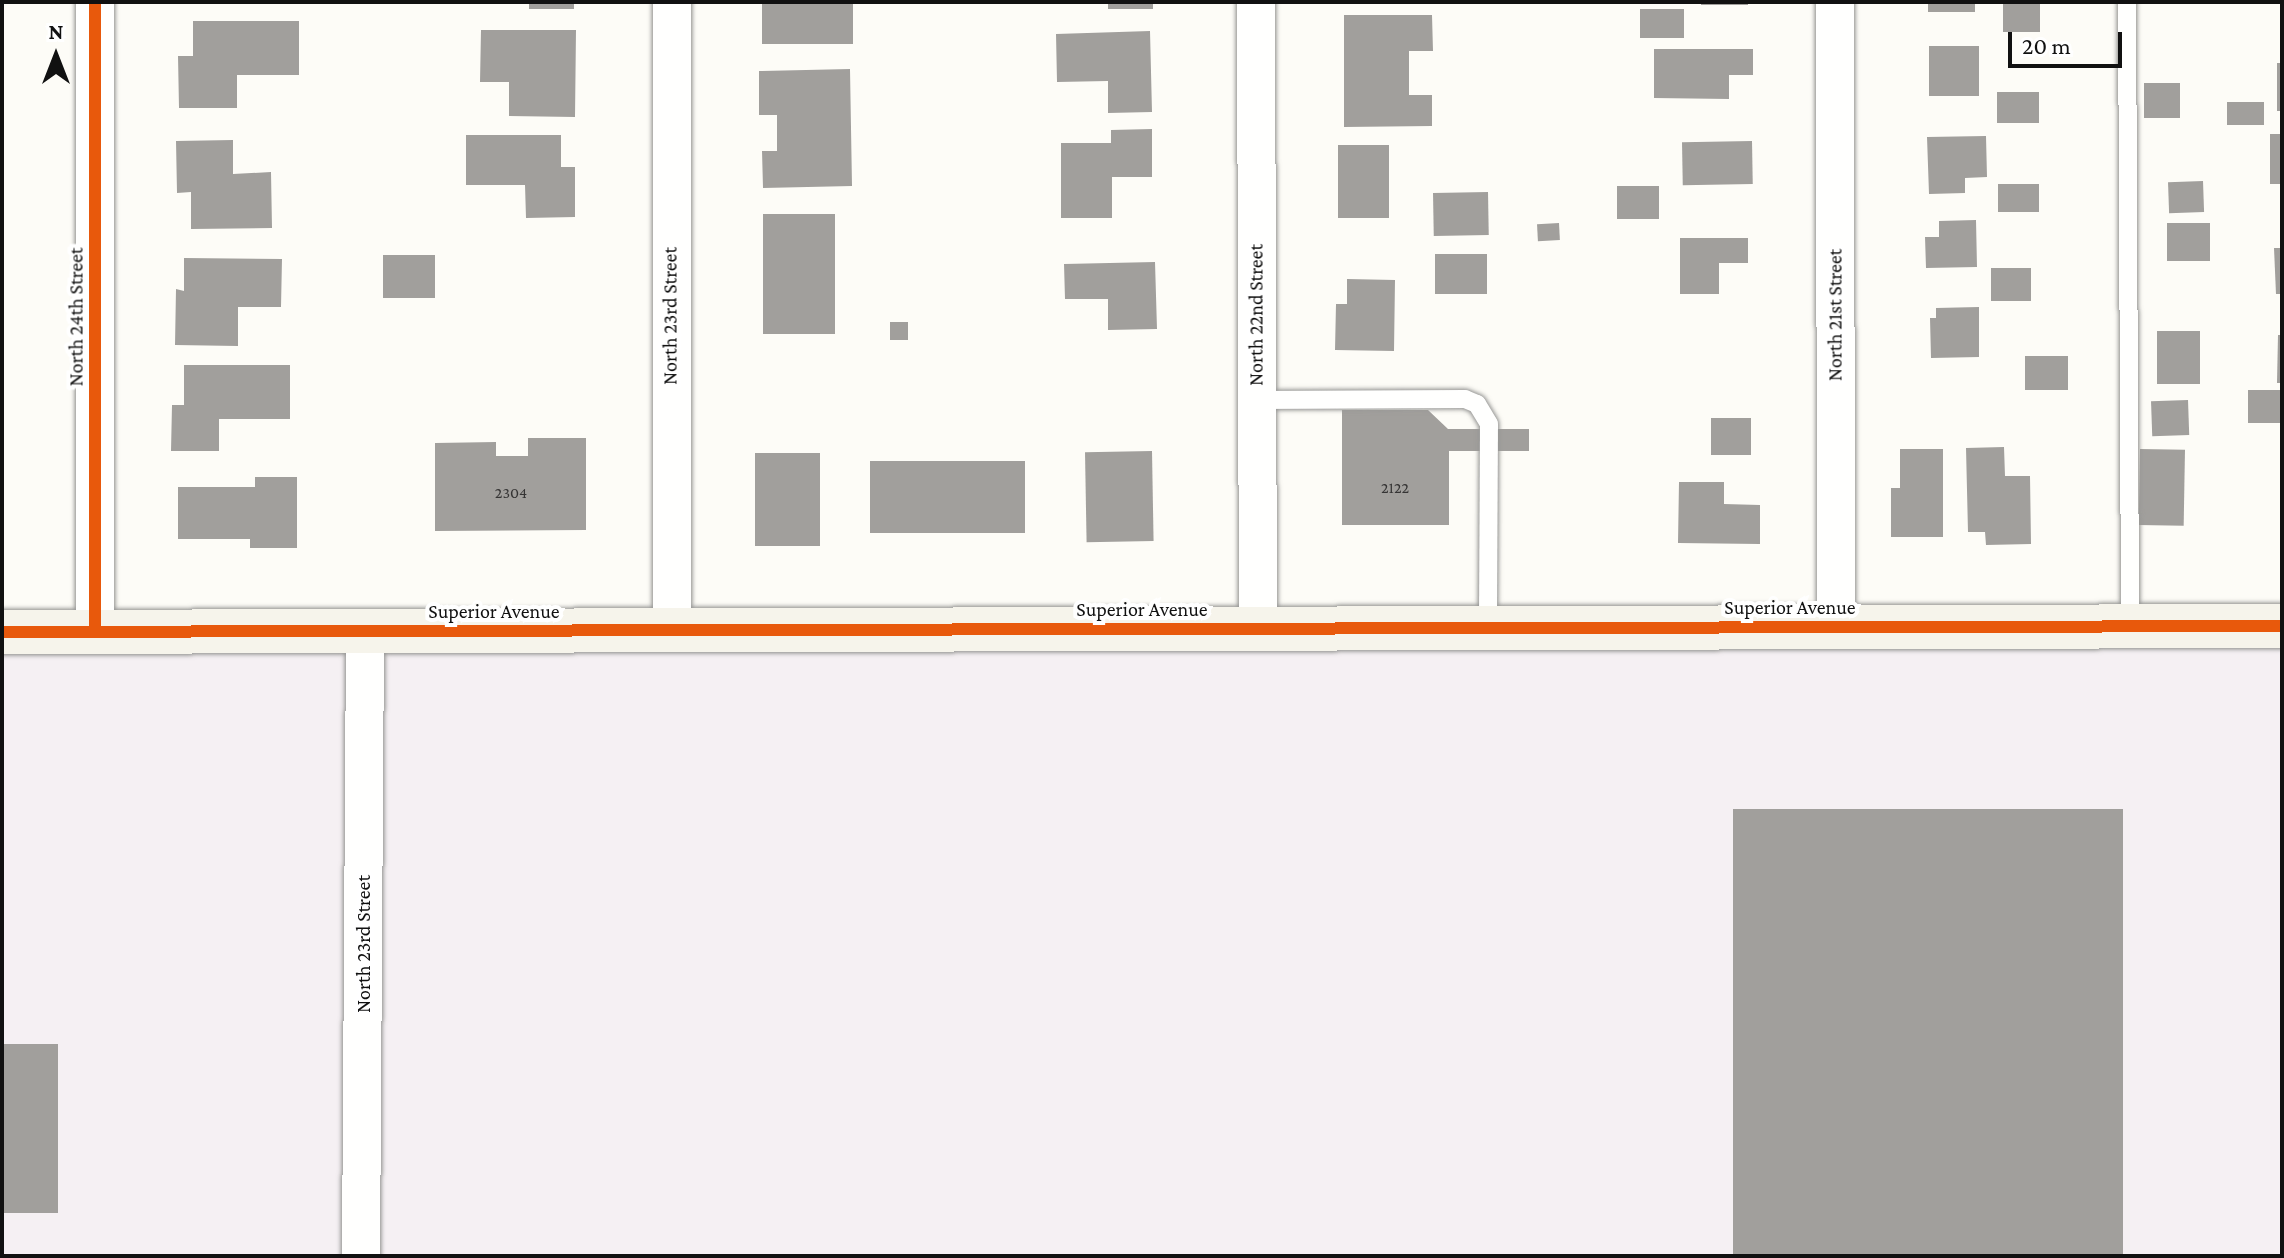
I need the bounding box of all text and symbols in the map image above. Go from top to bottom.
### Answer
north arrow [16,16,96,96]
scale bar [2012,16,2126,66]
text: N [49,19,64,44]
text: 20 m [2022,32,2071,59]
street label: North 22nd Street [1244,244,1268,386]
street label: North 23rd Street [658,247,682,385]
street label: North 24th Street [64,248,88,386]
street label: North 21st Street [1823,249,1847,381]
house number: 2122 [1381,478,1409,498]
house number: 2304 [495,483,527,503]
street label: Superior Avenue [1724,595,1856,619]
street label: Superior Avenue [1076,597,1208,621]
street label: Superior Avenue [428,599,560,623]
street label: North 23rd Street [351,875,375,1013]

